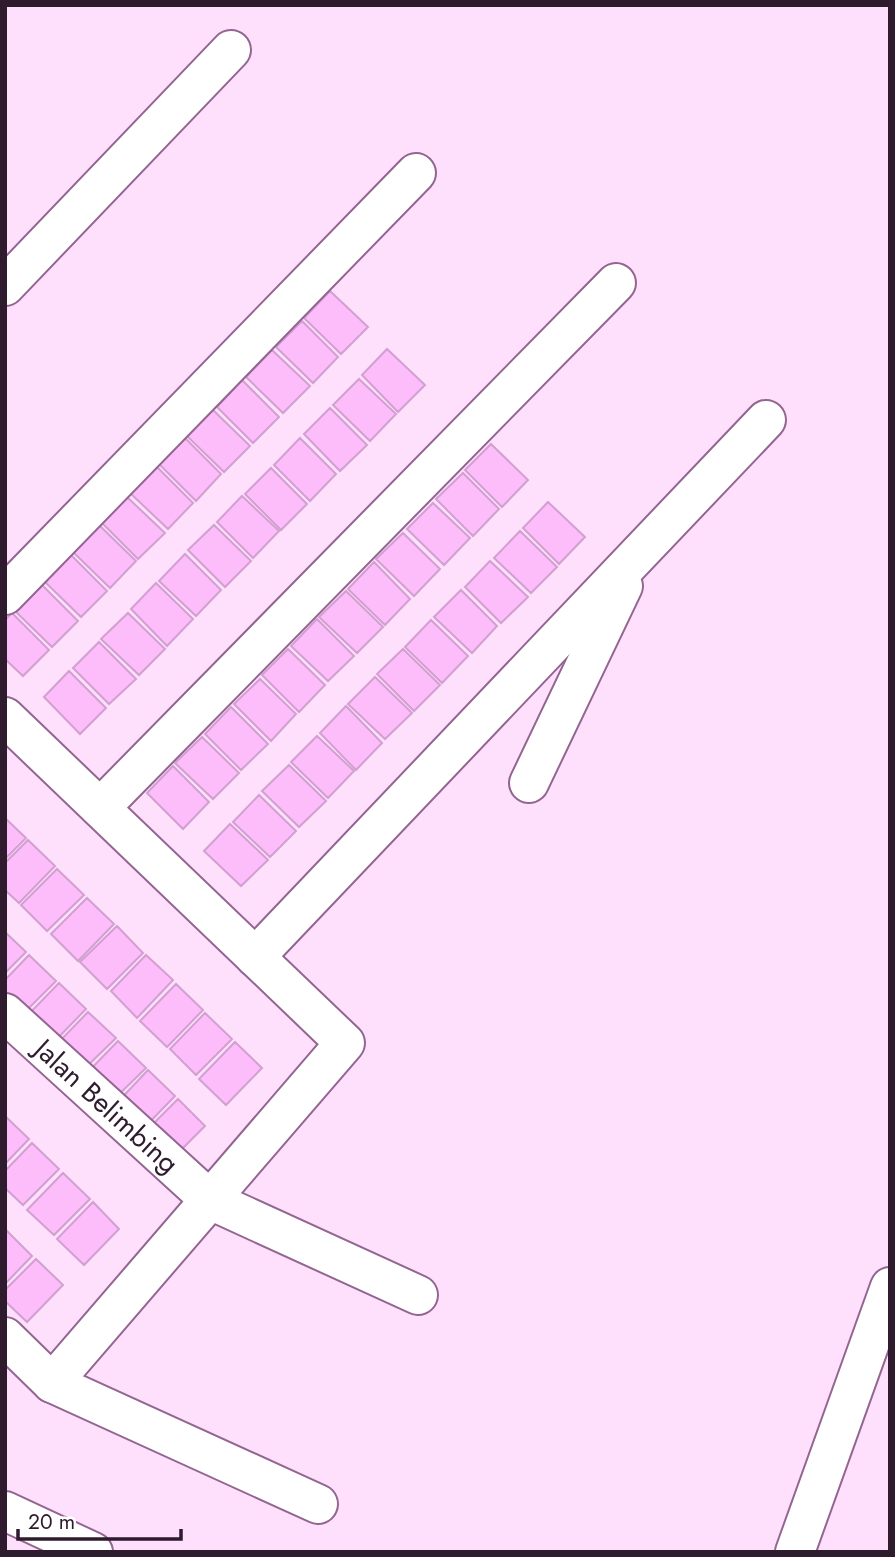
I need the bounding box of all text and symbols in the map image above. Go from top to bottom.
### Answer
street label: Jalan Belimbing [23,1027,188,1183]
scale bar [18,1498,180,1542]
text: 20 m [28,1507,75,1537]

